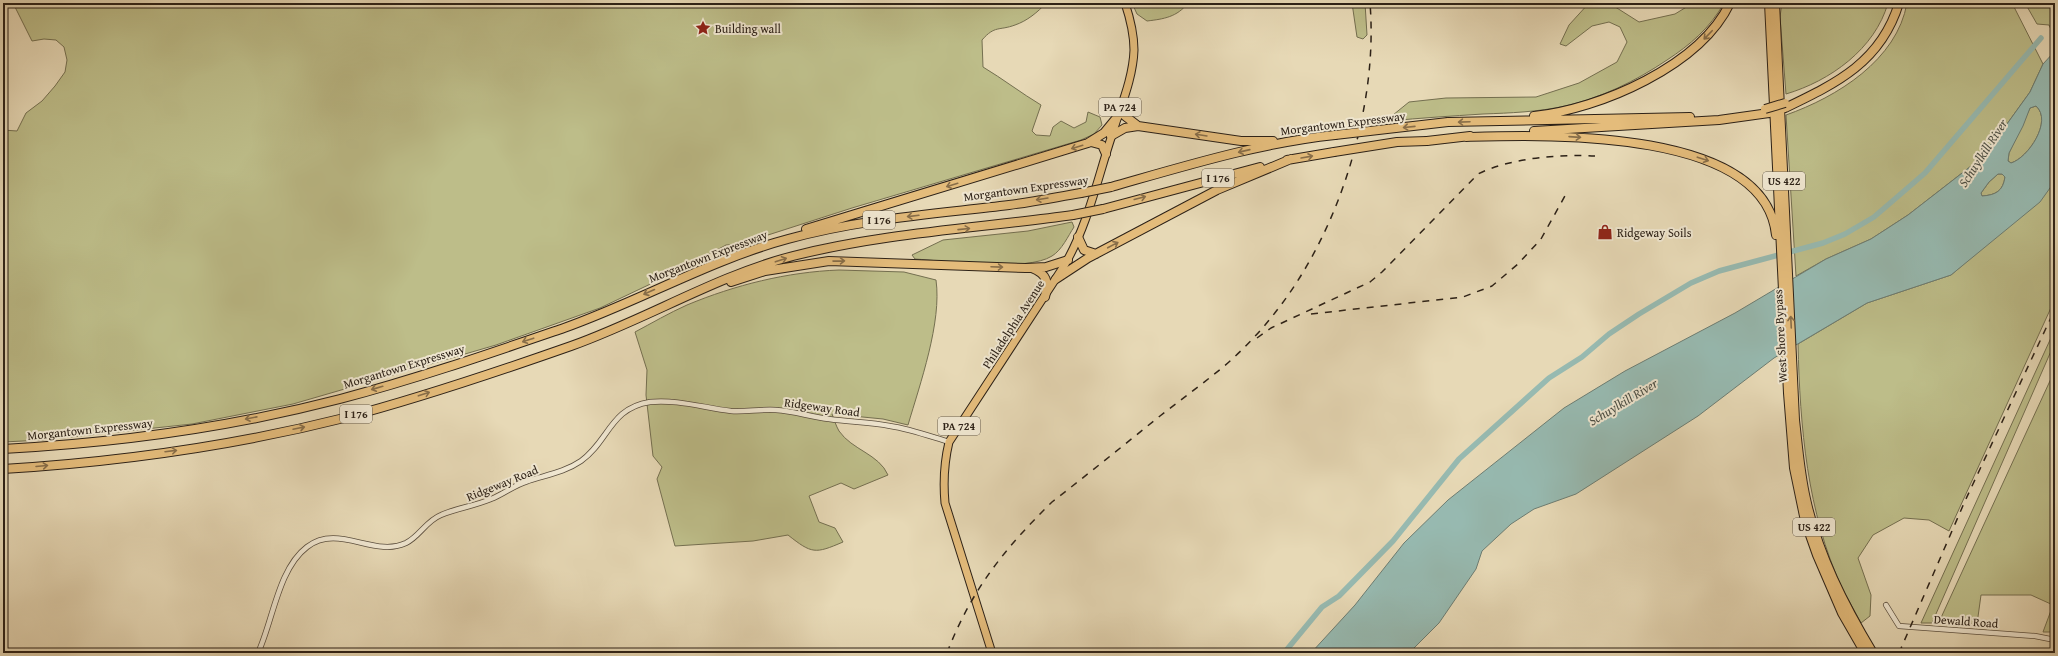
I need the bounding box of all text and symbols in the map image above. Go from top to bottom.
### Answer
place icon: Building wall [694,19,712,37]
place label: Building wall [715,20,782,37]
one-way arrow [1703,30,1712,40]
road number: PA 724 [1099,98,1141,116]
street label: Morgantown Expressway [1279,107,1407,139]
water label: Schuylkill River [1954,114,2013,191]
one-way arrow [1458,118,1471,125]
one-way arrow [1403,123,1416,131]
one-way arrow [1195,131,1208,139]
one-way arrow [1568,134,1581,141]
one-way arrow [1070,144,1083,151]
one-way arrow [1237,148,1250,156]
one-way arrow [1300,152,1313,160]
one-way arrow [1696,156,1709,163]
road number: I 176 [1202,169,1234,187]
street label: Morgantown Expressway [962,171,1090,205]
road number: US 422 [1763,172,1805,190]
one-way arrow [946,182,959,189]
one-way arrow [1133,194,1146,202]
one-way arrow [1036,195,1049,203]
road number: I 176 [863,211,895,229]
one-way arrow [907,212,920,219]
shop icon: Ridgeway Soils [1596,223,1614,241]
place label: Ridgeway Soils [1617,224,1692,241]
street label: Morgantown Expressway [646,225,770,287]
one-way arrow [957,225,970,233]
one-way arrow [1107,240,1119,248]
one-way arrow [774,256,787,263]
one-way arrow [832,257,845,265]
one-way arrow [990,263,1003,271]
street label: Philadelphia Avenue [978,276,1048,372]
one-way arrow [643,289,655,296]
street label: West Shore Bypass [1769,289,1791,383]
one-way arrow [1787,316,1795,329]
one-way arrow [522,337,535,344]
street label: Morgantown Expressway [341,339,467,393]
water label: Schuylkill River [1585,373,1662,430]
one-way arrow [371,385,384,392]
one-way arrow [418,390,431,397]
street label: Ridgeway Road [783,393,861,421]
road number: I 176 [340,405,372,423]
street label: Morgantown Expressway [26,414,154,444]
one-way arrow [245,414,258,422]
road number: PA 724 [938,417,980,435]
one-way arrow [292,423,305,431]
one-way arrow [164,447,177,455]
street label: Ridgeway Road [464,461,541,505]
one-way arrow [35,462,48,470]
road number: US 422 [1793,518,1835,536]
street label: Dewald Road [1933,610,1999,632]

